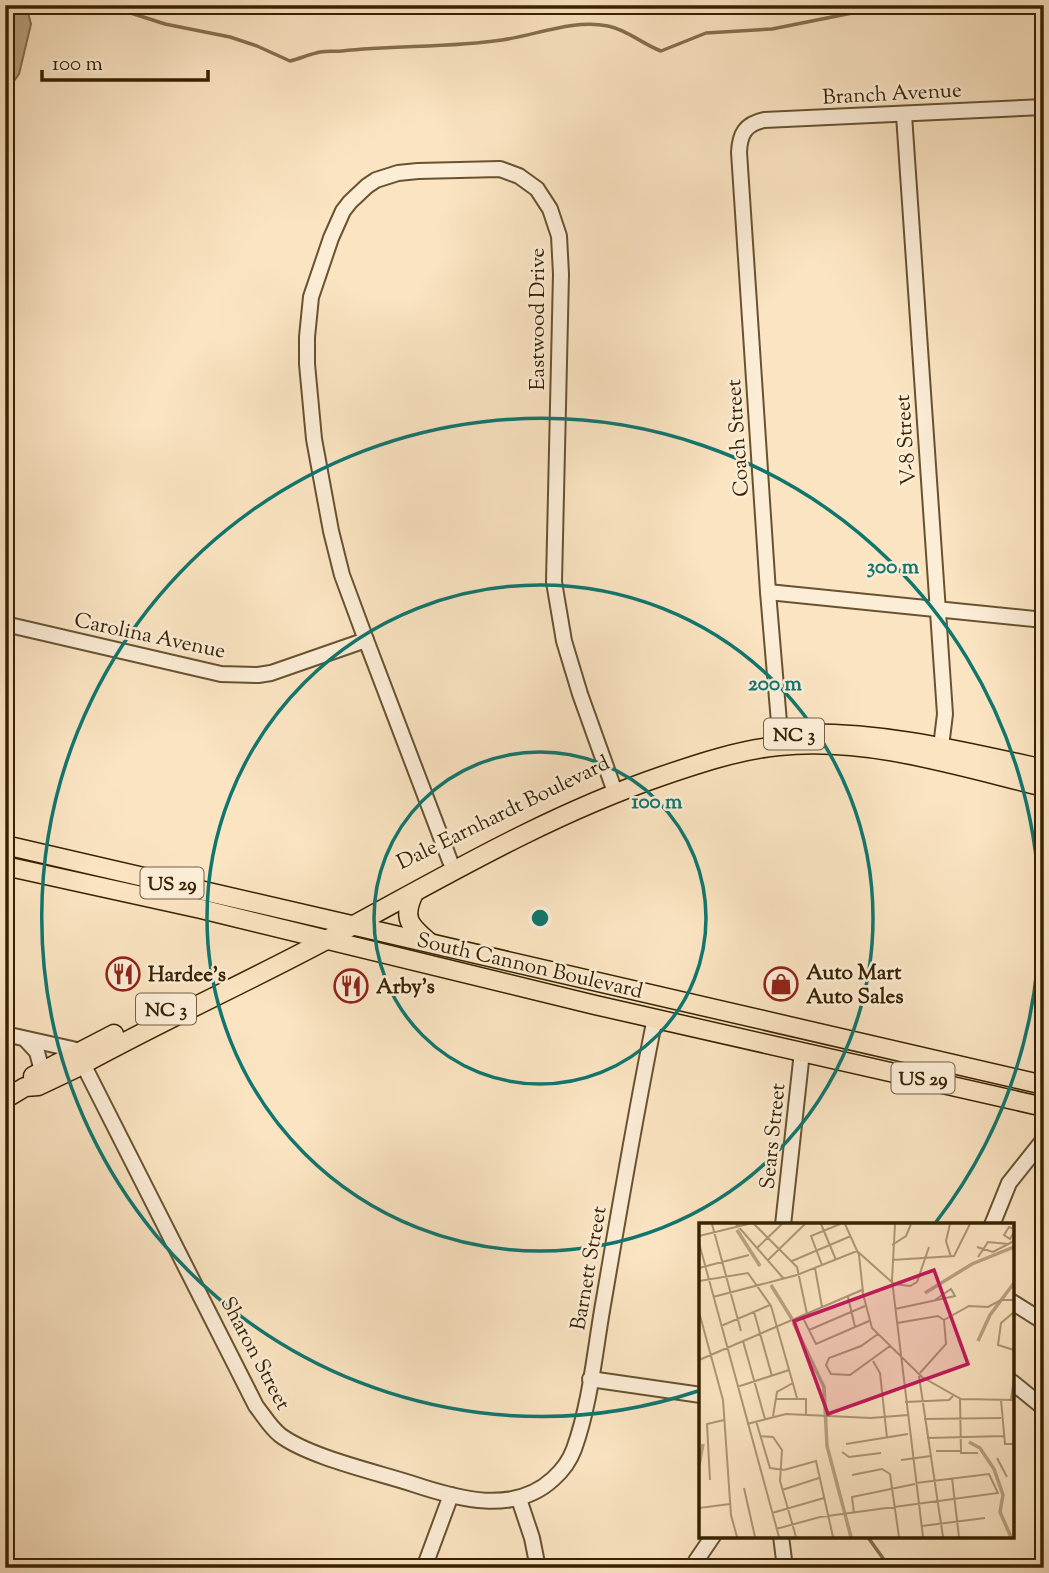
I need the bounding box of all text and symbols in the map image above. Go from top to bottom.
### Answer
scale bar [42,38,208,82]
text: 100 m [52,50,103,80]
street label: Branch Avenue [822,76,962,114]
street label: Eastwood Drive [524,248,554,390]
street label: Coach Street [720,378,758,498]
street label: V-8 Street [889,393,925,486]
text: 300 m [867,553,920,583]
street label: Carolina Avenue [71,606,228,668]
text: 200 m [748,670,803,700]
road number: NC 3 [764,719,824,750]
street label: Dale Earnhardt Boulevard [392,749,616,878]
text: 100 m [632,788,683,818]
road number: US 29 [140,868,204,898]
centre of rings [528,906,552,930]
street label: South Cannon Boulevard [413,926,646,1008]
restaurant icon: Hardee's [104,955,142,993]
place label: Auto Mart Auto Sales [806,959,903,1013]
place label: Hardee's [148,961,226,991]
shop icon: Auto Mart Auto Sales [762,965,800,1003]
restaurant icon: Arby's [332,967,370,1005]
place label: Arby's [376,973,435,1003]
road number: NC 3 [136,993,196,1024]
road number: US 29 [892,1062,954,1094]
street label: Sears Street [754,1082,794,1191]
street label: Barnett Street [564,1204,616,1333]
inset map [699,1223,1014,1538]
street label: Sharon Street [212,1292,297,1416]

